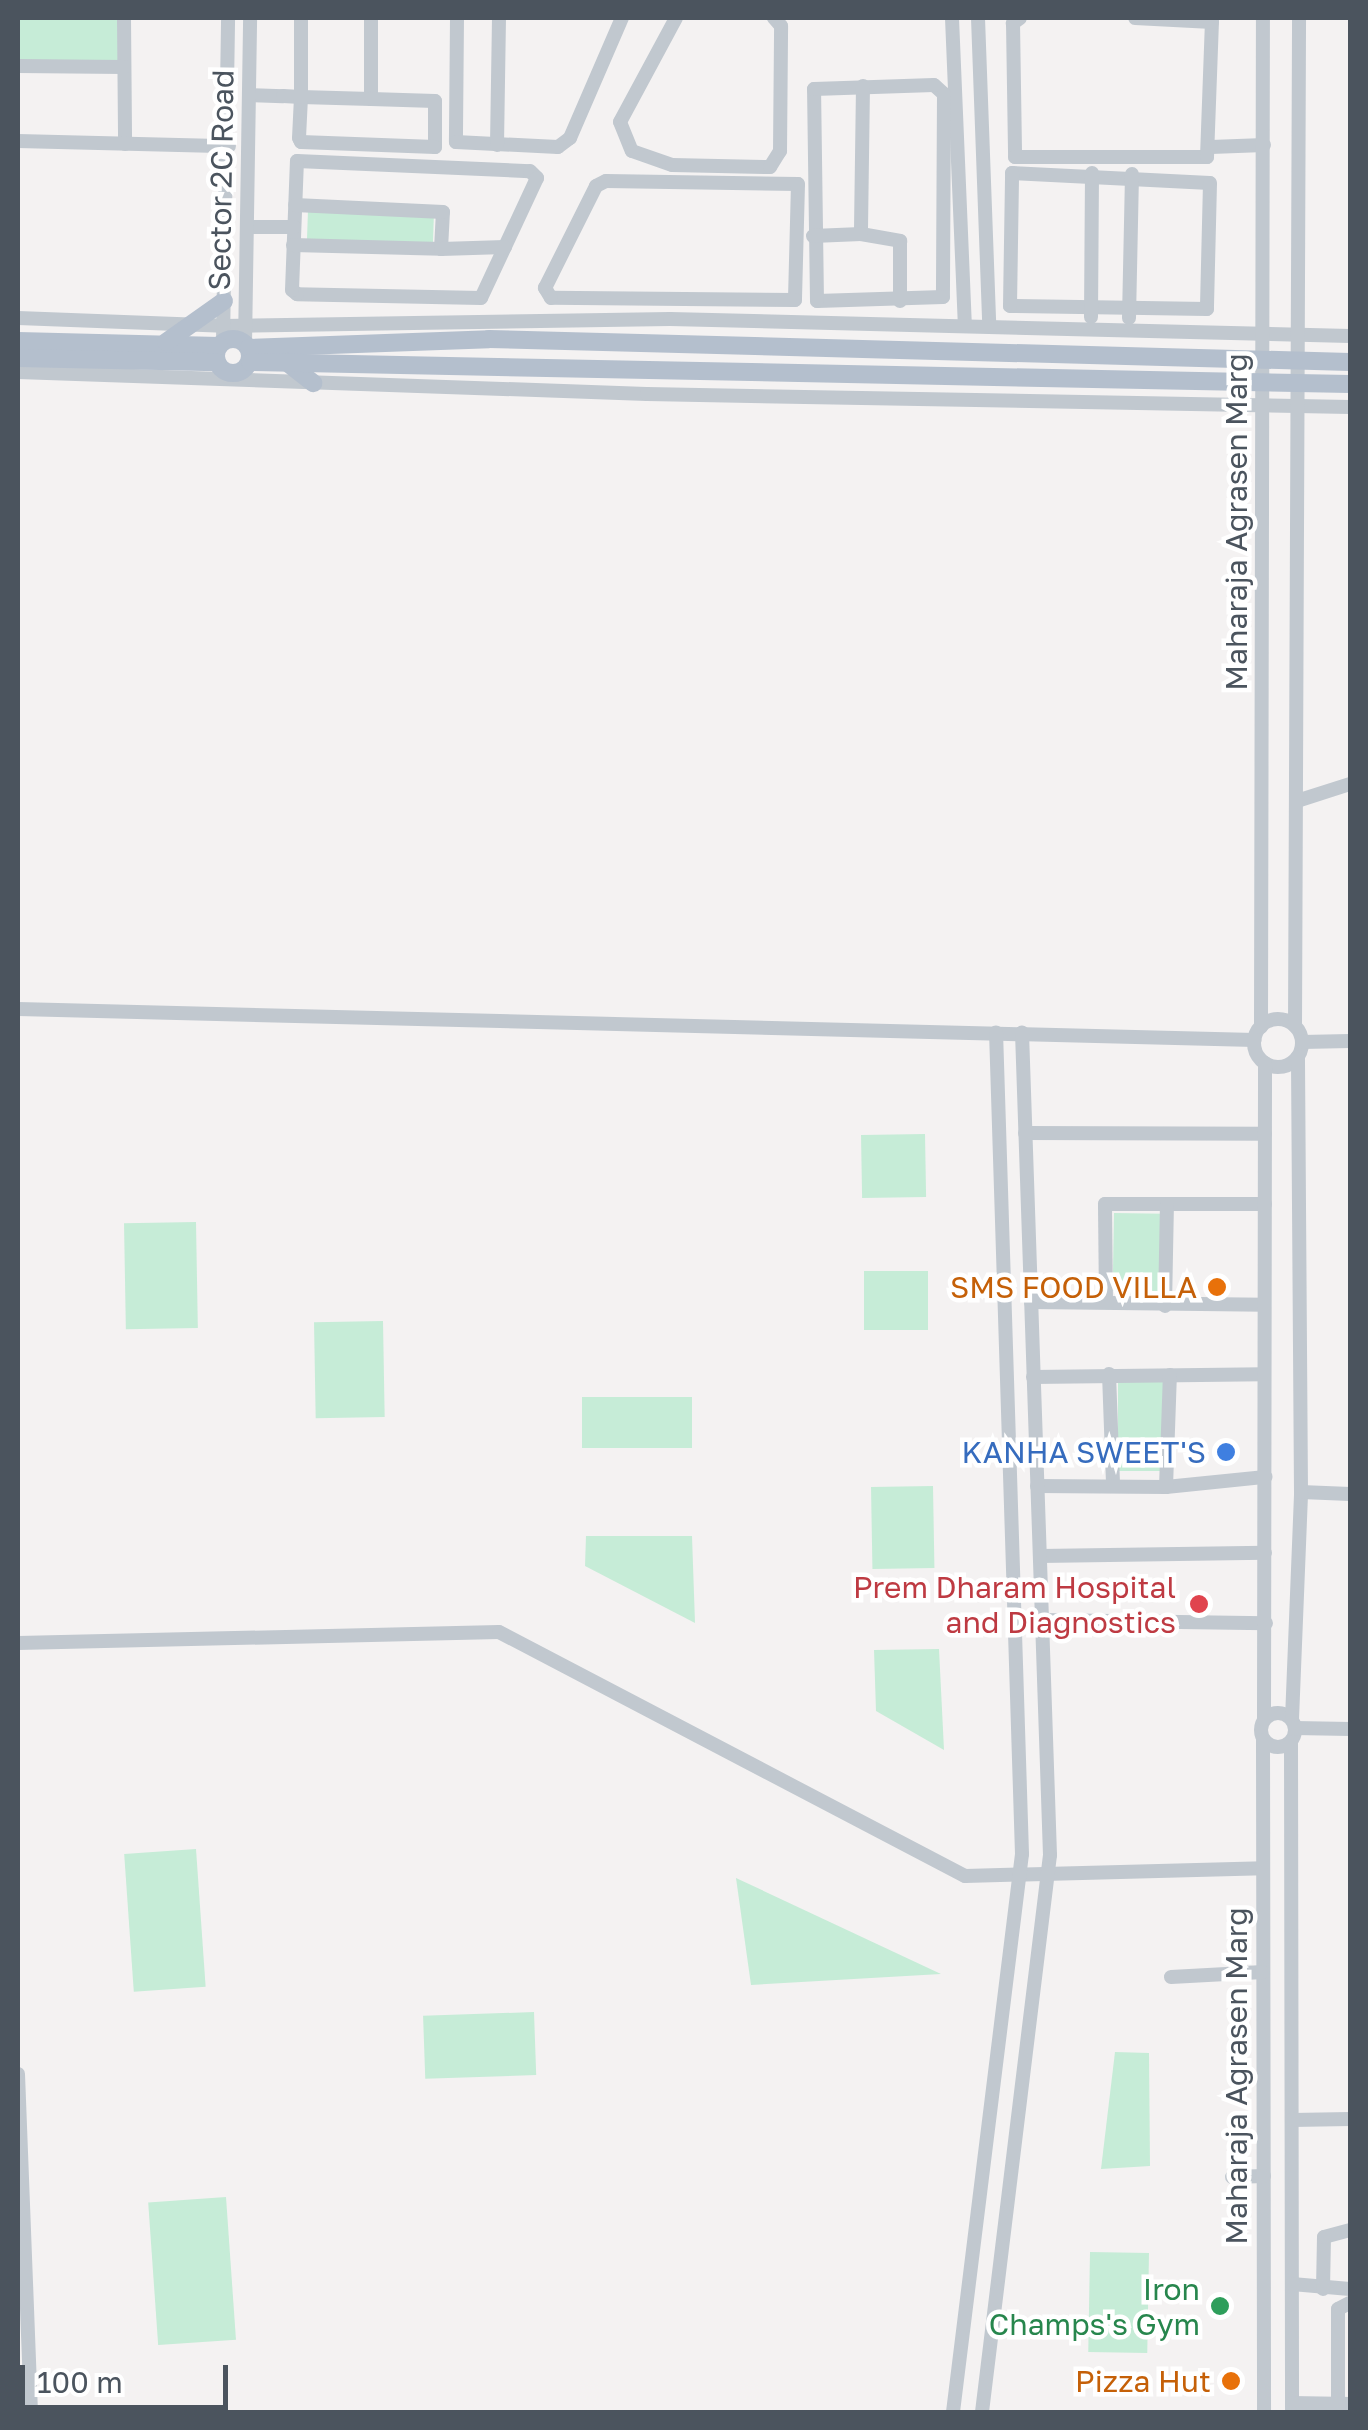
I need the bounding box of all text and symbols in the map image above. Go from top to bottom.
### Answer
street label: Sector 2C Road [201,69,241,291]
street label: Maharaja Agrasen Marg [1218,353,1254,691]
place label: SMS FOOD VILLA [950,1269,1197,1305]
marker: SMS FOOD VILLA [1206,1276,1228,1298]
place label: KANHA SWEET'S [962,1434,1206,1470]
marker: KANHA SWEET'S [1215,1441,1237,1463]
place label: Prem Dharam Hospital and Diagnostics [853,1569,1176,1640]
marker: Prem Dharam Hospital and Diagnostics [1186,1591,1212,1617]
street label: Maharaja Agrasen Marg [1218,1907,1254,2245]
place label: Iron Champs's Gym [989,2271,1200,2342]
marker: Iron Champs's Gym [1209,2295,1231,2317]
scale bar [25,2345,232,2407]
place label: Pizza Hut [1075,2363,1211,2399]
text: 100 m [37,2364,123,2400]
marker: Pizza Hut [1220,2370,1242,2392]

